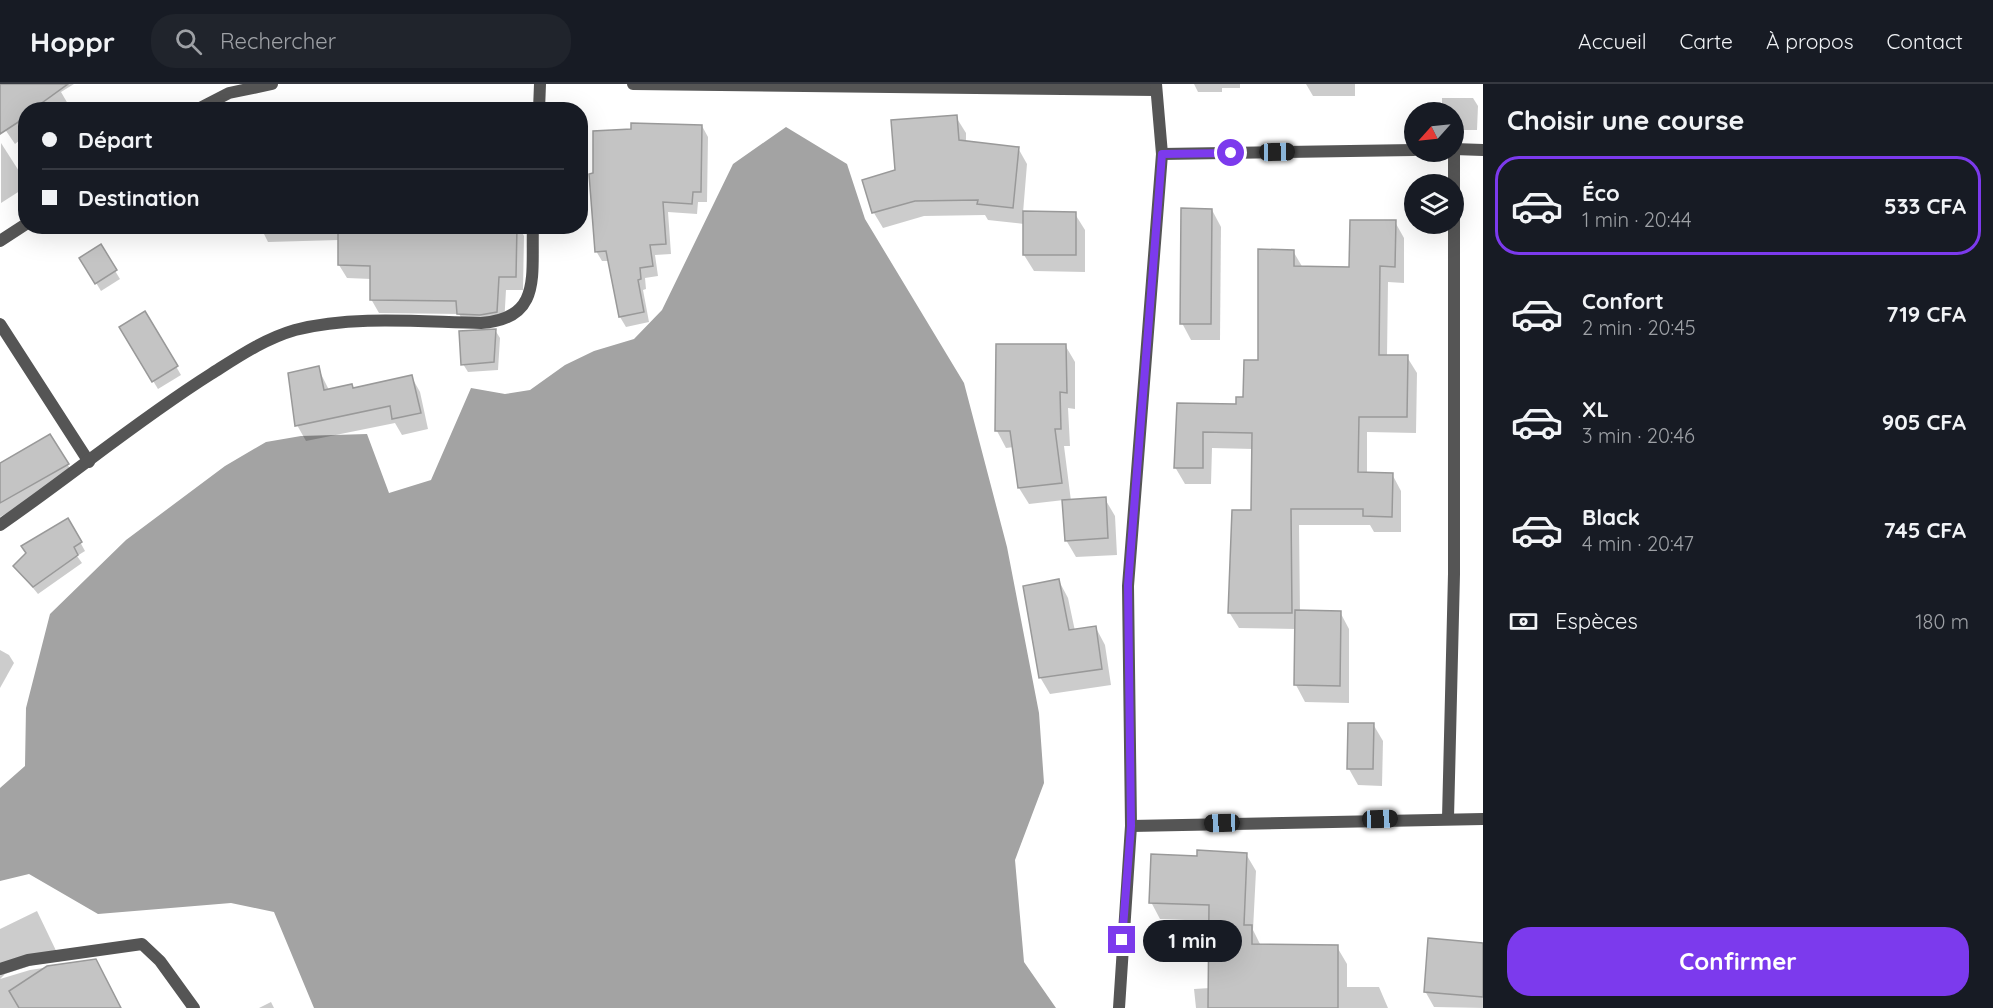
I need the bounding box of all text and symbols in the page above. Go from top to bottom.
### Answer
search box [151,14,571,68]
text: Hoppr [30,24,115,59]
icon: search [172,25,205,58]
text: Rechercher [220,27,336,55]
text: Accueil [1578,28,1647,54]
text: Carte [1680,28,1733,54]
text: À propos [1766,28,1854,54]
text: Contact [1887,28,1963,54]
north arrow [1404,102,1464,162]
map controls [1404,102,1464,234]
text: Choisir une course [1507,103,1744,137]
text: Départ [78,126,153,154]
route start [1217,139,1244,166]
car [1259,143,1295,161]
button: layers [1404,174,1464,234]
icon: car [1510,179,1564,233]
text: Éco [1582,179,1620,207]
text: Destination [78,184,200,212]
text: 533 CFA [1884,192,1966,220]
text: 1 min · 20:44 [1582,207,1692,232]
icon: car [1510,287,1564,341]
text: Confort [1582,287,1664,315]
text: 719 CFA [1886,300,1966,328]
text: 2 min · 20:45 [1582,315,1696,340]
icon: car [1510,395,1564,449]
text: XL [1582,395,1609,423]
text: 905 CFA [1882,408,1966,436]
text: 3 min · 20:46 [1582,423,1695,448]
icon: car [1510,503,1564,557]
text: Black [1582,503,1640,531]
text: 745 CFA [1884,516,1966,544]
text: 4 min · 20:47 [1582,531,1694,556]
icon: cash [1507,605,1540,638]
text: Espèces [1555,607,1638,635]
text: 180 m [1915,609,1969,634]
car [1362,809,1398,829]
car [1204,813,1240,833]
callout: 1 min [1143,919,1242,961]
route end [1108,926,1135,953]
button: Confirmer [1507,927,1969,996]
text: 1 min [1168,928,1217,953]

